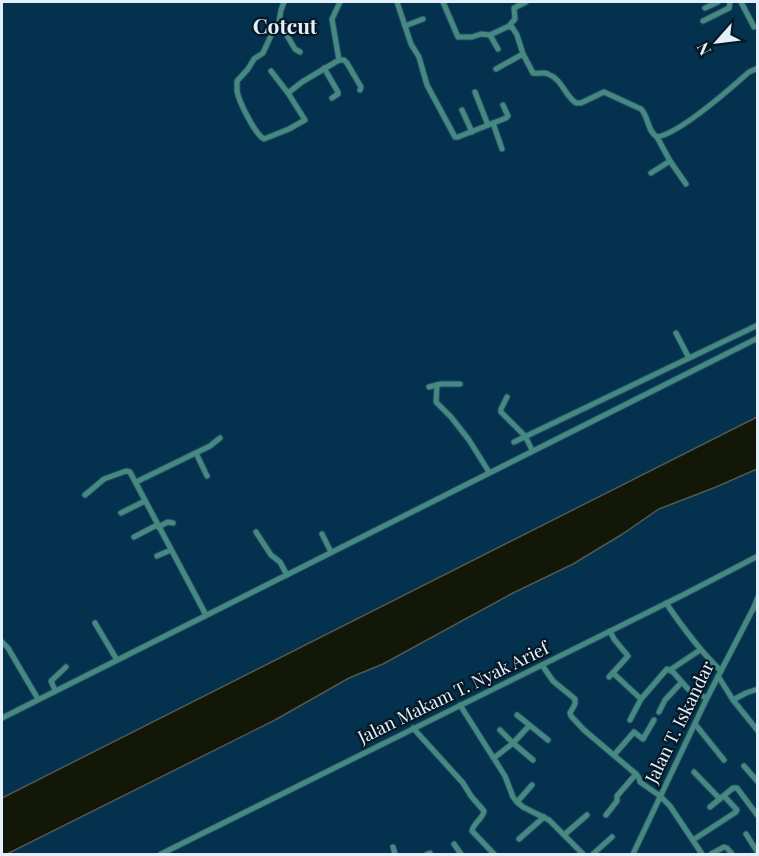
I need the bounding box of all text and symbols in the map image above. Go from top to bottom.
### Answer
district label: Cotcut [253,11,318,39]
north arrow [687,12,747,72]
text: N [691,39,715,59]
street label: Jalan Makam T. Nyak Arief [352,634,554,749]
street label: Jalan T. Iskandar [639,657,719,788]

